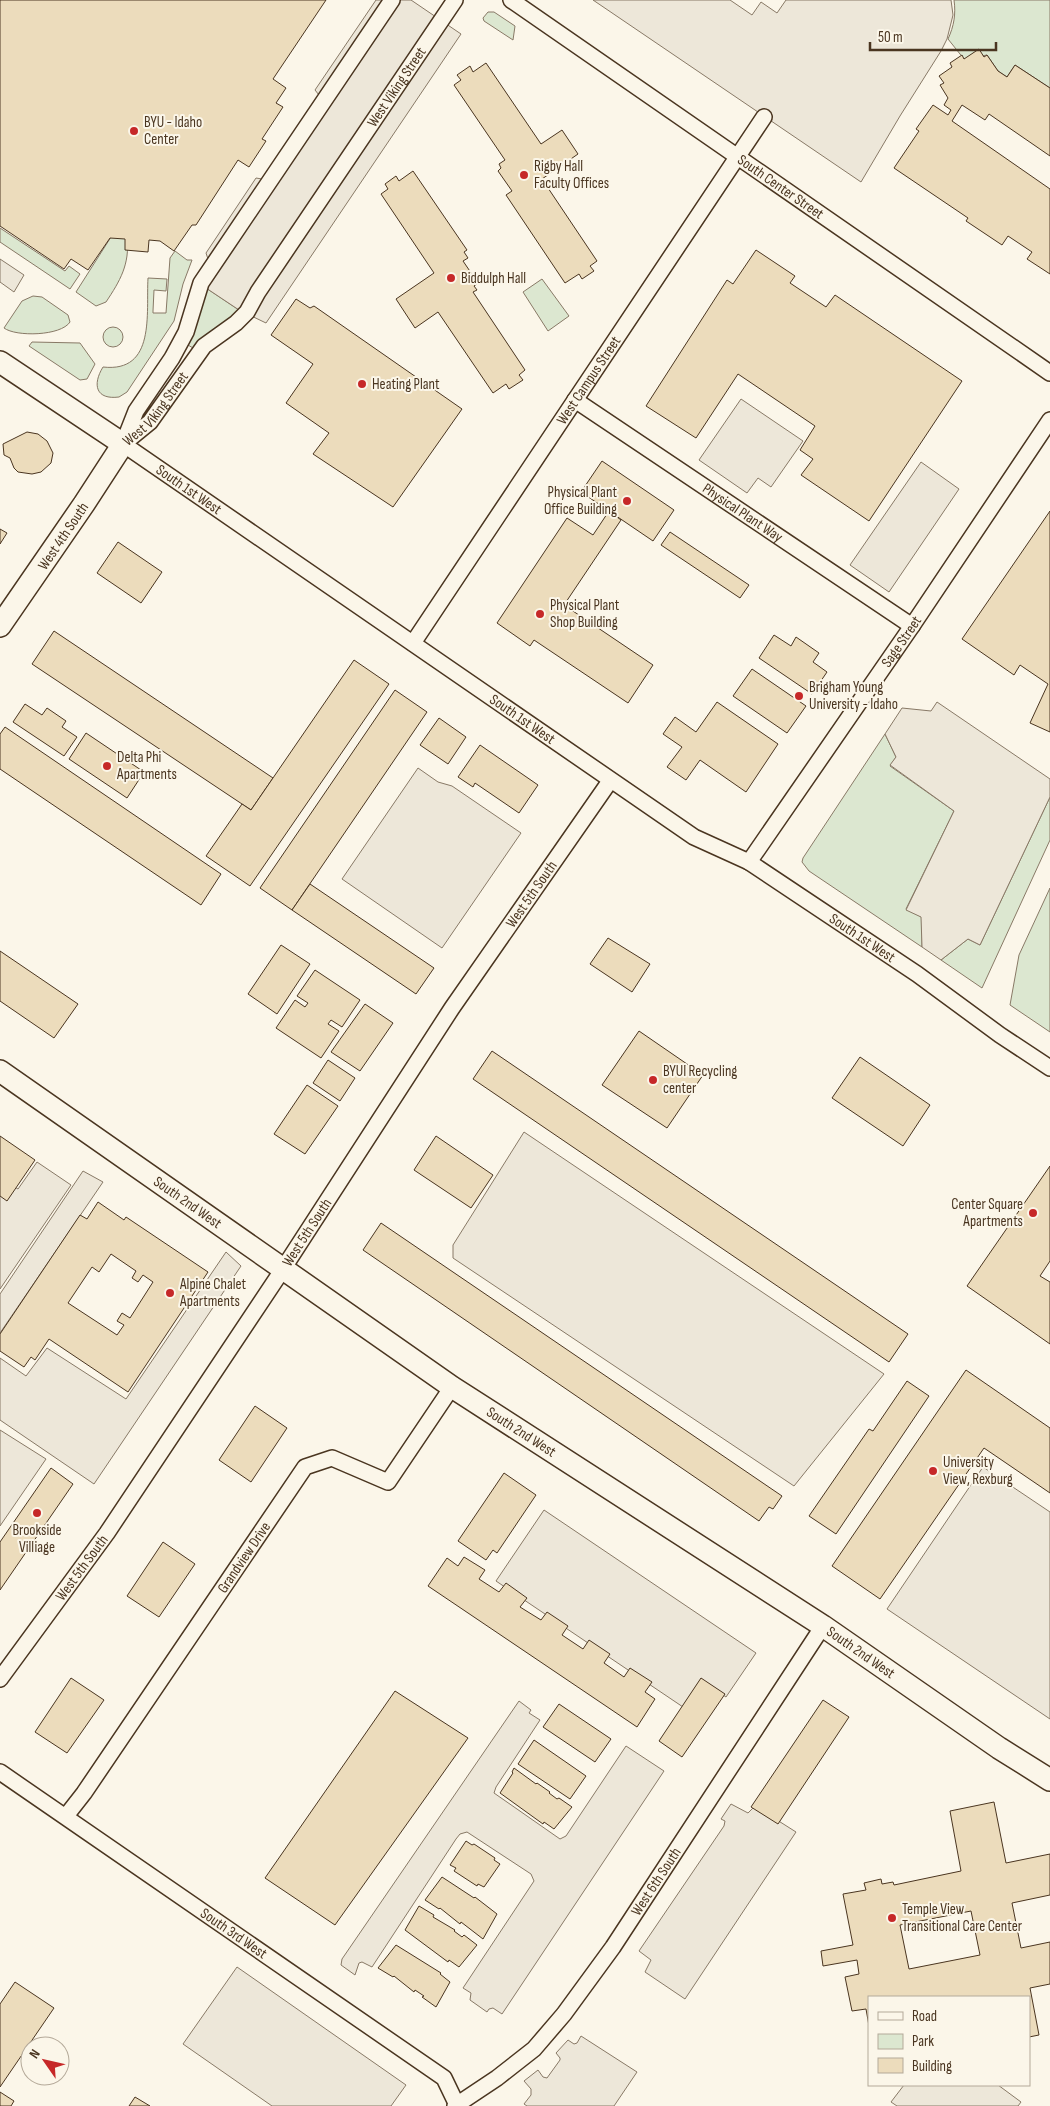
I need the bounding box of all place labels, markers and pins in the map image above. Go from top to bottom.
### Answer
place label: BYU - Idaho Center [144,113,202,149]
marker: BYU - Idaho Center [128,125,140,137]
place label: Rigby Hall Faculty Offices [534,157,609,193]
marker: Rigby Hall Faculty Offices [518,169,530,181]
place label: Biddulph Hall [461,269,526,288]
marker: Biddulph Hall [445,272,457,284]
place label: Heating Plant [372,375,440,394]
marker: Heating Plant [356,378,368,390]
place label: Physical Plant Office Building [544,483,617,519]
marker: Physical Plant Office Building [621,495,633,507]
place label: Physical Plant Shop Building [550,596,620,632]
marker: Physical Plant Shop Building [534,608,546,620]
place label: Brigham Young University - Idaho [809,678,898,714]
marker: Brigham Young University - Idaho [793,690,805,702]
place label: Delta Phi Apartments [116,748,177,784]
marker: Delta Phi Apartments [101,760,113,772]
place label: BYUI Recycling center [663,1062,737,1098]
marker: BYUI Recycling center [647,1074,659,1086]
place label: Center Square Apartments [951,1195,1023,1231]
marker: Center Square Apartments [1027,1207,1039,1219]
place label: Alpine Chalet Apartments [179,1275,246,1311]
marker: Alpine Chalet Apartments [164,1287,176,1299]
place label: University View, Rexburg [943,1453,1013,1489]
marker: University View, Rexburg [927,1465,939,1477]
marker: Brookside Villiage [31,1507,43,1519]
place label: Brookside Villiage [12,1521,62,1557]
place label: Temple View Transitional Care Center [902,1900,1023,1936]
marker: Temple View Transitional Care Center [886,1912,898,1924]

